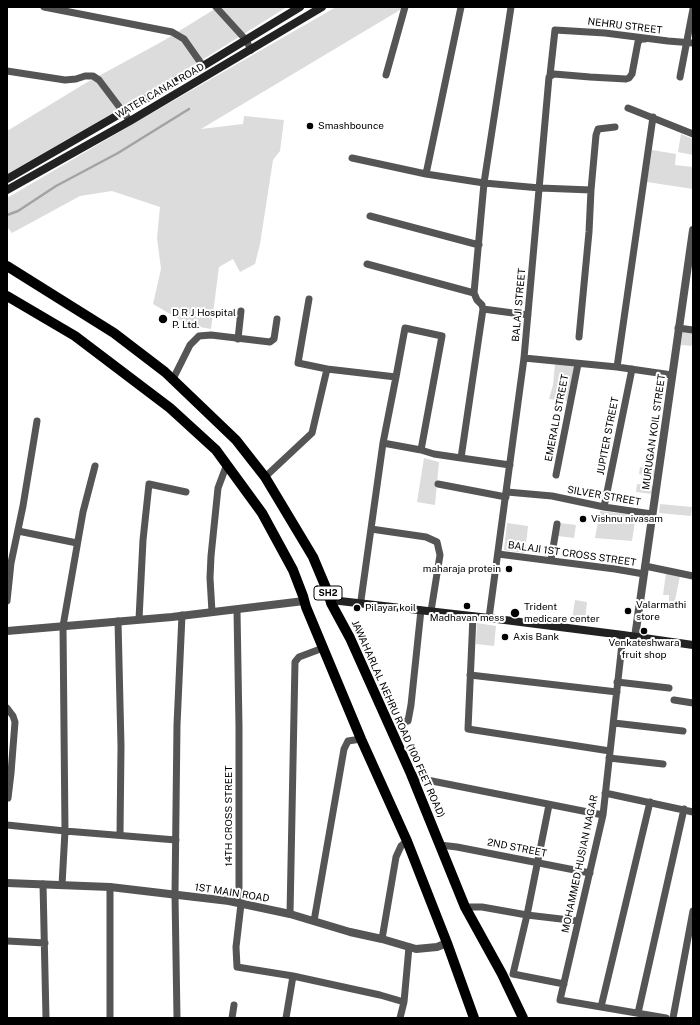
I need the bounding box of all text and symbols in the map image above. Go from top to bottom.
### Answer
street label: NEHRU STREET [587,15,663,37]
street label: WATER CANAL ROAD [114,61,206,121]
place label: Smashbounce [318,120,384,132]
marker: Smashbounce [305,121,315,131]
street label: BALAJI STREET [510,268,528,342]
place label: D R J Hospital P. Ltd. [172,307,236,330]
marker: D R J Hospital P. Ltd. [157,313,169,325]
street label: MURUGAN KOIL STREET [640,373,668,491]
street label: EMERALD STREET [543,374,571,462]
street label: JUPITER STREET [595,396,621,476]
street label: SILVER STREET [566,484,642,508]
place label: Vishnu nivasam [591,513,663,525]
marker: Vishnu nivasam [578,514,588,524]
street label: BALAJI 1ST CROSS STREET [507,539,637,569]
place label: maharaja protein [423,563,501,575]
marker: maharaja protein [504,564,514,574]
road number: SH2 [314,586,342,600]
place label: Valarmathi store [636,599,686,622]
marker: Madhavan mess [462,601,472,611]
place label: Trident medicare center [524,601,600,624]
place label: Pilayar koil [365,602,416,614]
marker: Pilayar koil [352,603,362,613]
marker: Valarmathi store [623,606,633,616]
marker: Trident medicare center [509,607,521,619]
place label: Madhavan mess [430,612,504,624]
street label: JAWAHARLAL NEHRU ROAD (100 FEET ROAD) [349,618,447,820]
marker: Venkateshwara fruit shop [639,626,649,636]
place label: Axis Bank [513,631,559,643]
marker: Axis Bank [500,632,510,642]
place label: Venkateshwara fruit shop [608,637,680,660]
street label: 14TH CROSS STREET [223,766,235,866]
street label: MOHAMMED HUSIAN NAGAR [559,794,601,934]
street label: 2ND STREET [486,836,548,860]
street label: 1ST MAIN ROAD [194,881,270,905]

